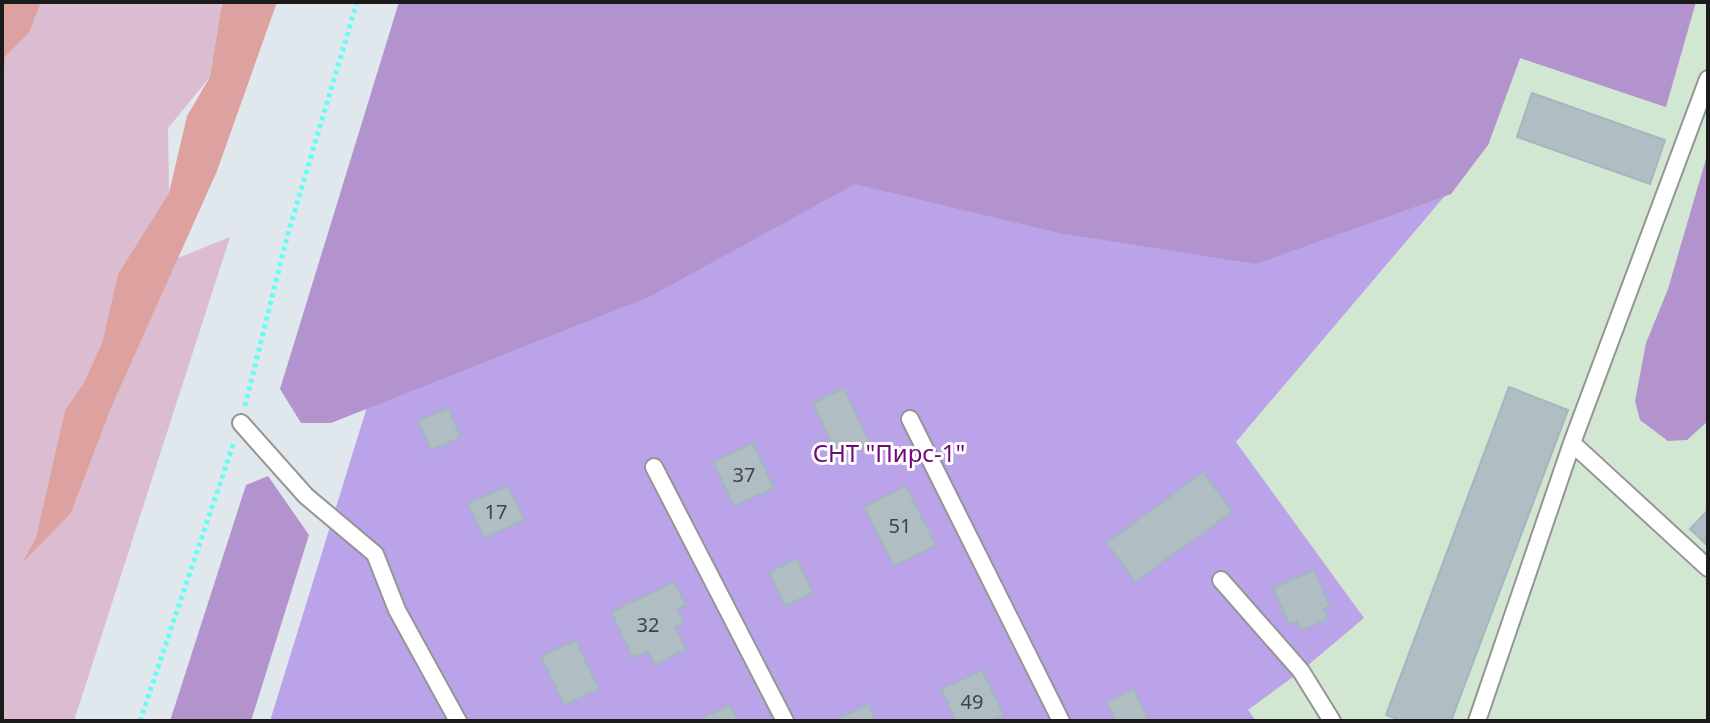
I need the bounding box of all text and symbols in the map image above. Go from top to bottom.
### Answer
park label: СНТ "Пирс-1" [813,436,965,469]
house number: 37 [733,461,755,488]
house number: 17 [485,498,507,525]
house number: 51 [889,512,911,539]
house number: 32 [637,611,659,638]
house number: 49 [961,688,983,715]

